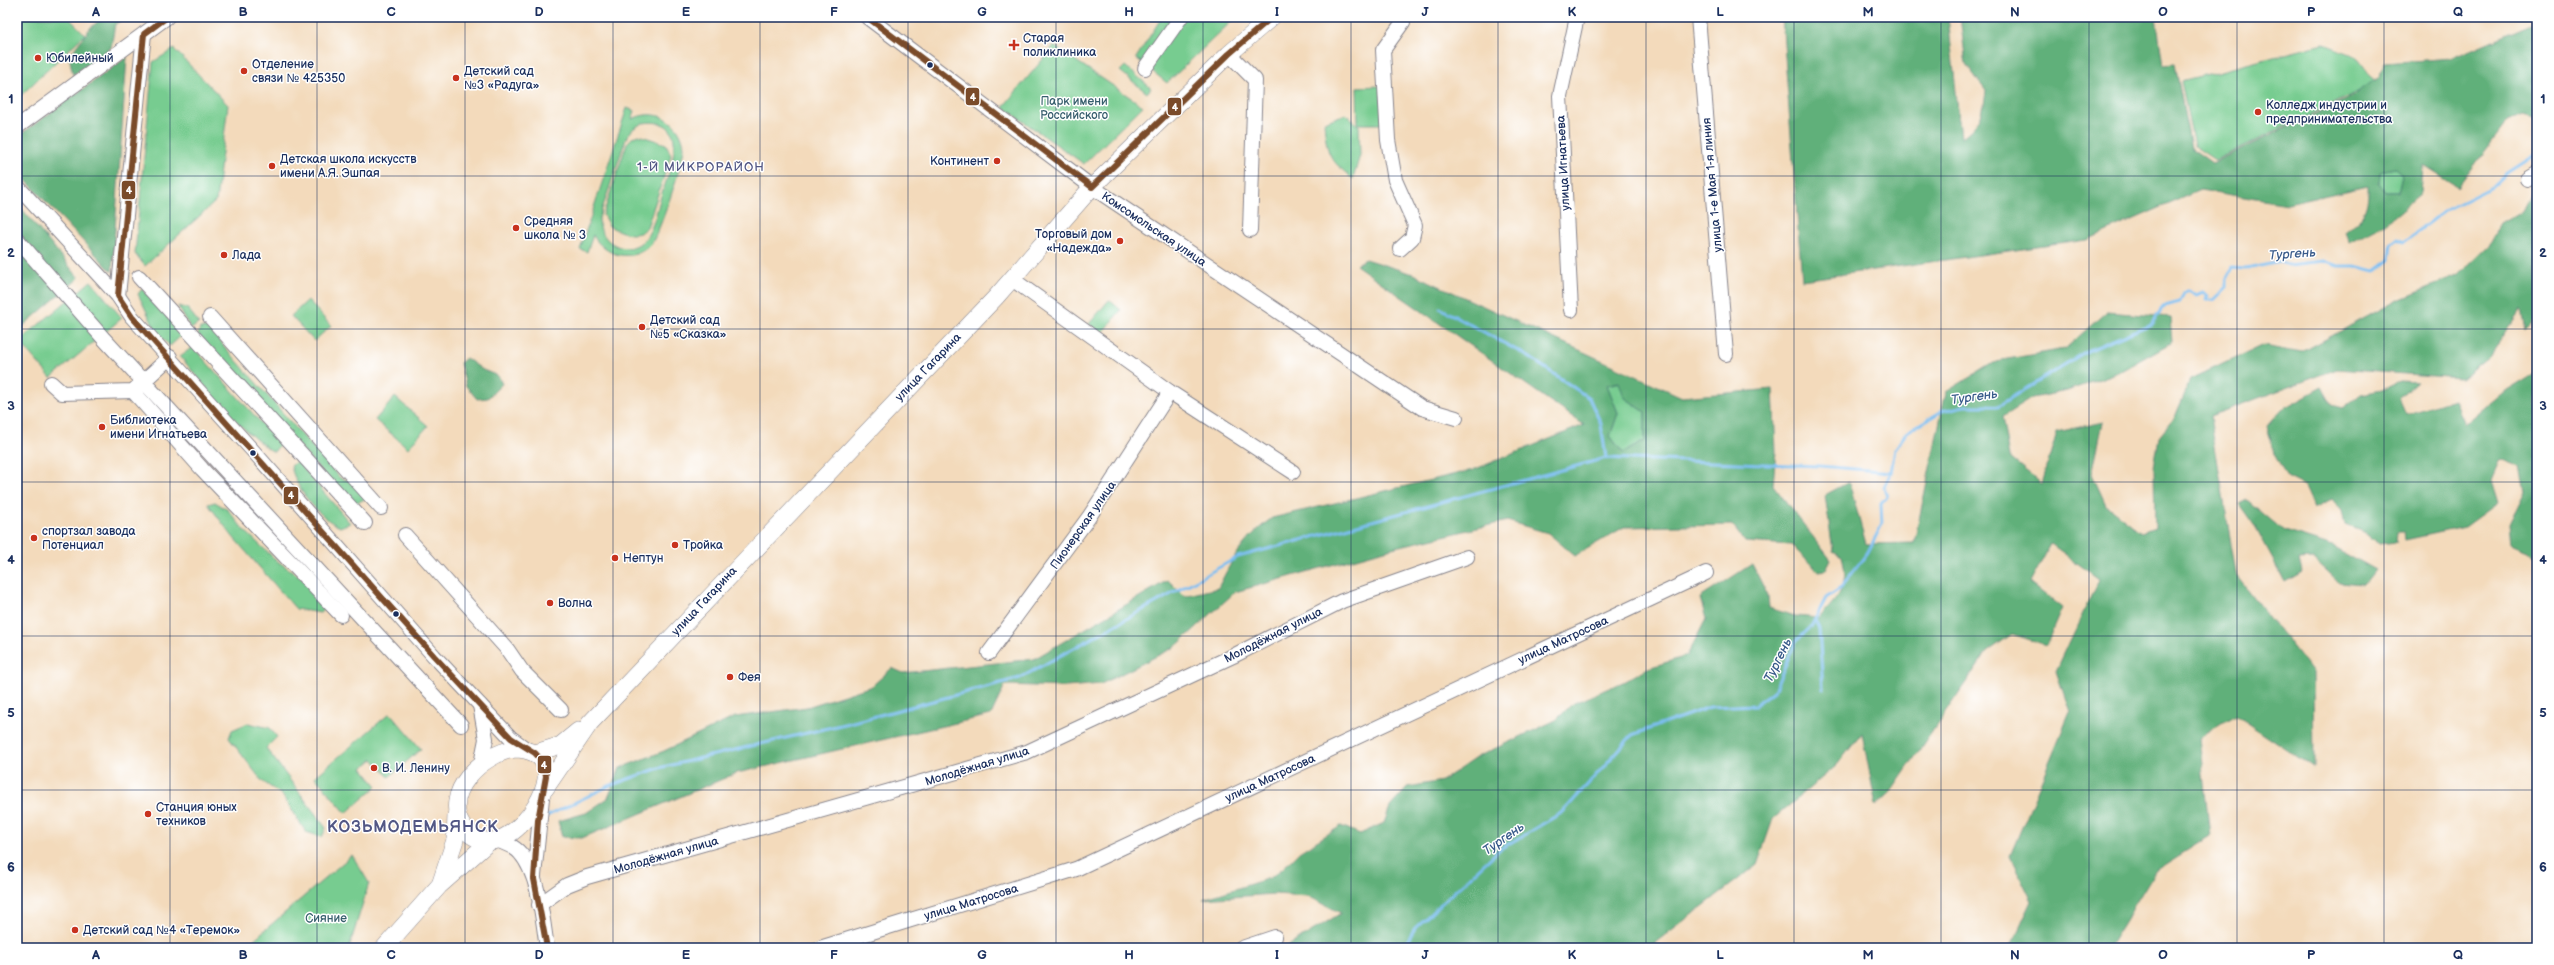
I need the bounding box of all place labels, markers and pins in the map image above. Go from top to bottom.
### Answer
place label: Старая поликлиника [1023,31,1096,60]
marker: Старая поликлиника [1008,39,1020,51]
place label: Юбилейный [46,51,114,66]
marker: Юбилейный [33,53,43,63]
place label: Отделение связи № 425350 [252,57,345,86]
unlabelled marker [925,60,935,70]
place label: Детский сад №3 «Радуга» [464,64,540,93]
marker: Отделение связи № 425350 [239,66,249,76]
marker: Детский сад №3 «Радуга» [451,73,461,83]
place label: Колледж индустрии и предпринимательства [2266,98,2392,127]
marker: Колледж индустрии и предпринимательства [2253,107,2263,117]
place label: Детская школа искусств имени А.Я. Эшпая [280,152,417,181]
place label: Континент [930,154,989,169]
marker: Континент [992,156,1002,166]
marker: Детская школа искусств имени А.Я. Эшпая [267,161,277,171]
place label: Средняя школа № 3 [524,214,586,243]
marker: Средняя школа № 3 [511,223,521,233]
place label: Торговый дом «Надежда» [1035,227,1112,256]
marker: Торговый дом «Надежда» [1115,236,1125,246]
place label: Лада [231,248,261,263]
marker: Лада [219,250,229,260]
place label: Детский сад №5 «Сказка» [650,313,727,342]
marker: Детский сад №5 «Сказка» [637,322,647,332]
place label: Библиотека имени Игнатьева [110,413,207,442]
marker: Библиотека имени Игнатьева [97,422,107,432]
unlabelled marker [248,448,258,458]
place label: спортзал завода Потенциал [42,524,136,553]
marker: спортзал завода Потенциал [29,533,39,543]
place label: Тройка [683,538,723,553]
marker: Тройка [670,540,680,550]
place label: Нептун [623,551,663,566]
marker: Нептун [610,553,620,563]
place label: Волна [558,596,592,611]
marker: Волна [545,598,555,608]
unlabelled marker [391,609,401,619]
place label: Фея [738,670,761,685]
marker: Фея [725,672,735,682]
place label: В. И. Ленину [382,761,450,776]
marker: В. И. Ленину [369,763,379,773]
place label: Станция юных техников [156,800,237,829]
marker: Станция юных техников [143,809,153,819]
place label: Детский сад №4 «Теремок» [83,923,241,938]
marker: Детский сад №4 «Теремок» [70,925,80,935]

